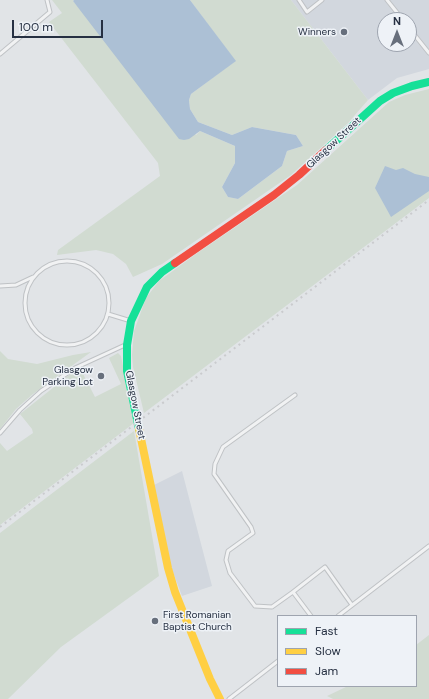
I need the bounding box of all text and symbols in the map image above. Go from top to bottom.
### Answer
scale bar [14,12,105,38]
north arrow [377,12,417,52]
text: N [393,14,401,28]
text: 100 m [19,19,53,35]
place label: Winners [298,26,336,38]
marker: Winners [339,27,349,37]
street label: Glasgow Street [304,115,364,171]
place label: Glasgow Parking Lot [42,364,93,388]
street label: Glasgow Street [122,369,148,441]
marker: Glasgow Parking Lot [96,371,106,381]
place label: First Romanian Baptist Church [163,609,232,632]
legend [277,615,417,687]
marker: First Romanian Baptist Church [150,616,160,626]
text: Fast [315,623,338,639]
text: Slow [315,643,341,659]
text: Jam [315,663,338,679]

